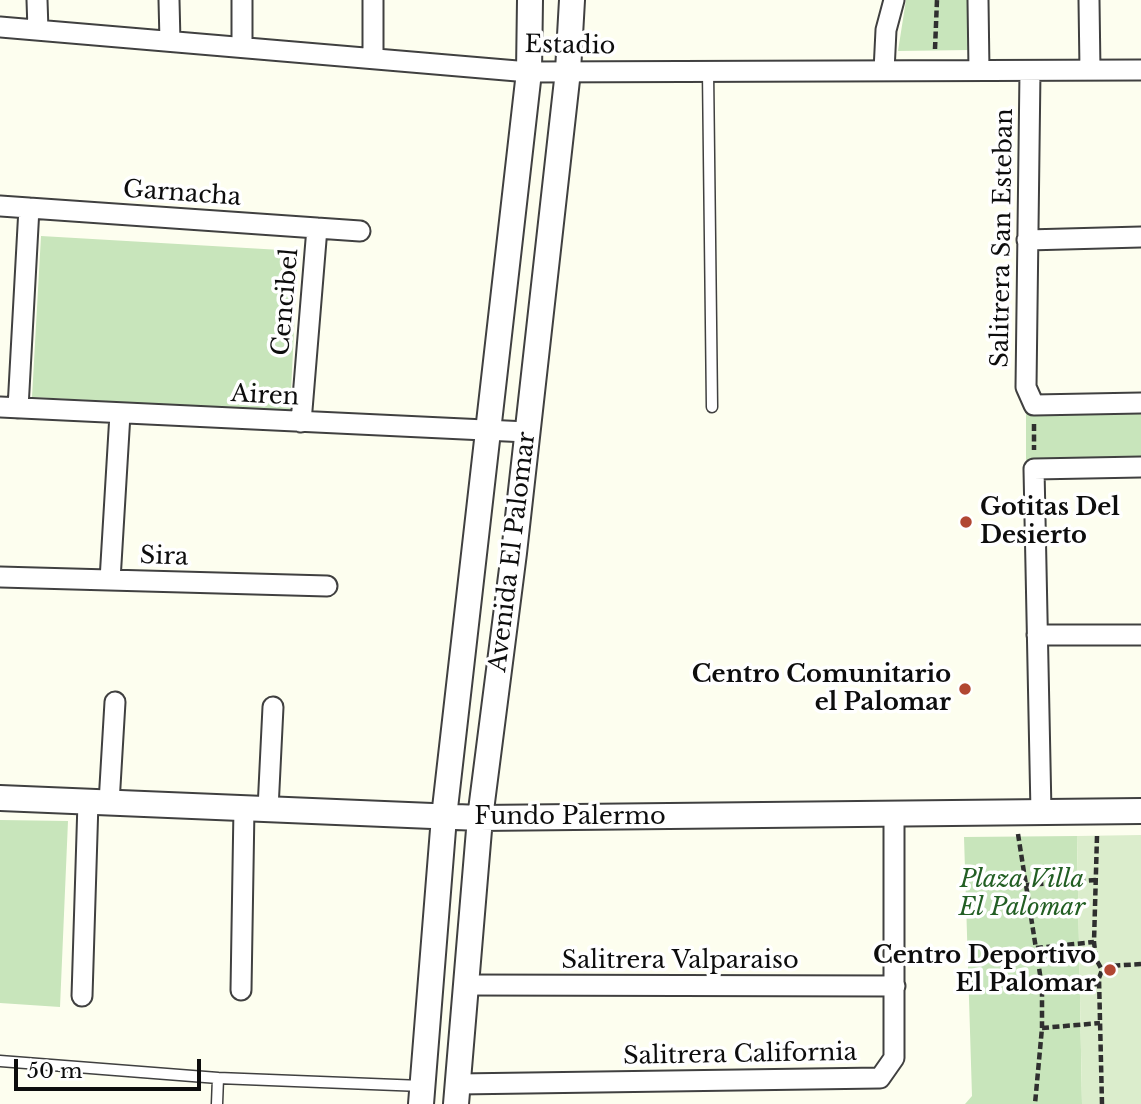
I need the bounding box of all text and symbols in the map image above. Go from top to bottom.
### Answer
street label: Estadio [524,31,616,61]
street label: Salitrera San Esteban [986,108,1020,368]
street label: Garnacha [122,176,242,212]
street label: Cencibel [267,247,305,357]
street label: Airen [230,380,300,412]
street label: Avenida El Palomar [484,430,542,674]
place label: Gotitas Del Desierto [980,494,1120,550]
marker: Gotitas Del Desierto [958,514,974,530]
street label: Sira [139,542,189,572]
place label: Centro Comunitario el Palomar [692,661,951,717]
marker: Centro Comunitario el Palomar [957,681,973,697]
street label: Fundo Palermo [474,803,666,831]
park label: Plaza Villa El Palomar [959,866,1085,922]
place label: Centro Deportivo El Palomar [873,942,1096,998]
street label: Salitrera Valparaiso [561,947,799,975]
marker: Centro Deportivo El Palomar [1102,962,1118,978]
street label: Salitrera California [623,1039,857,1071]
scale bar [18,1044,205,1088]
text: 50 m [27,1058,82,1084]

